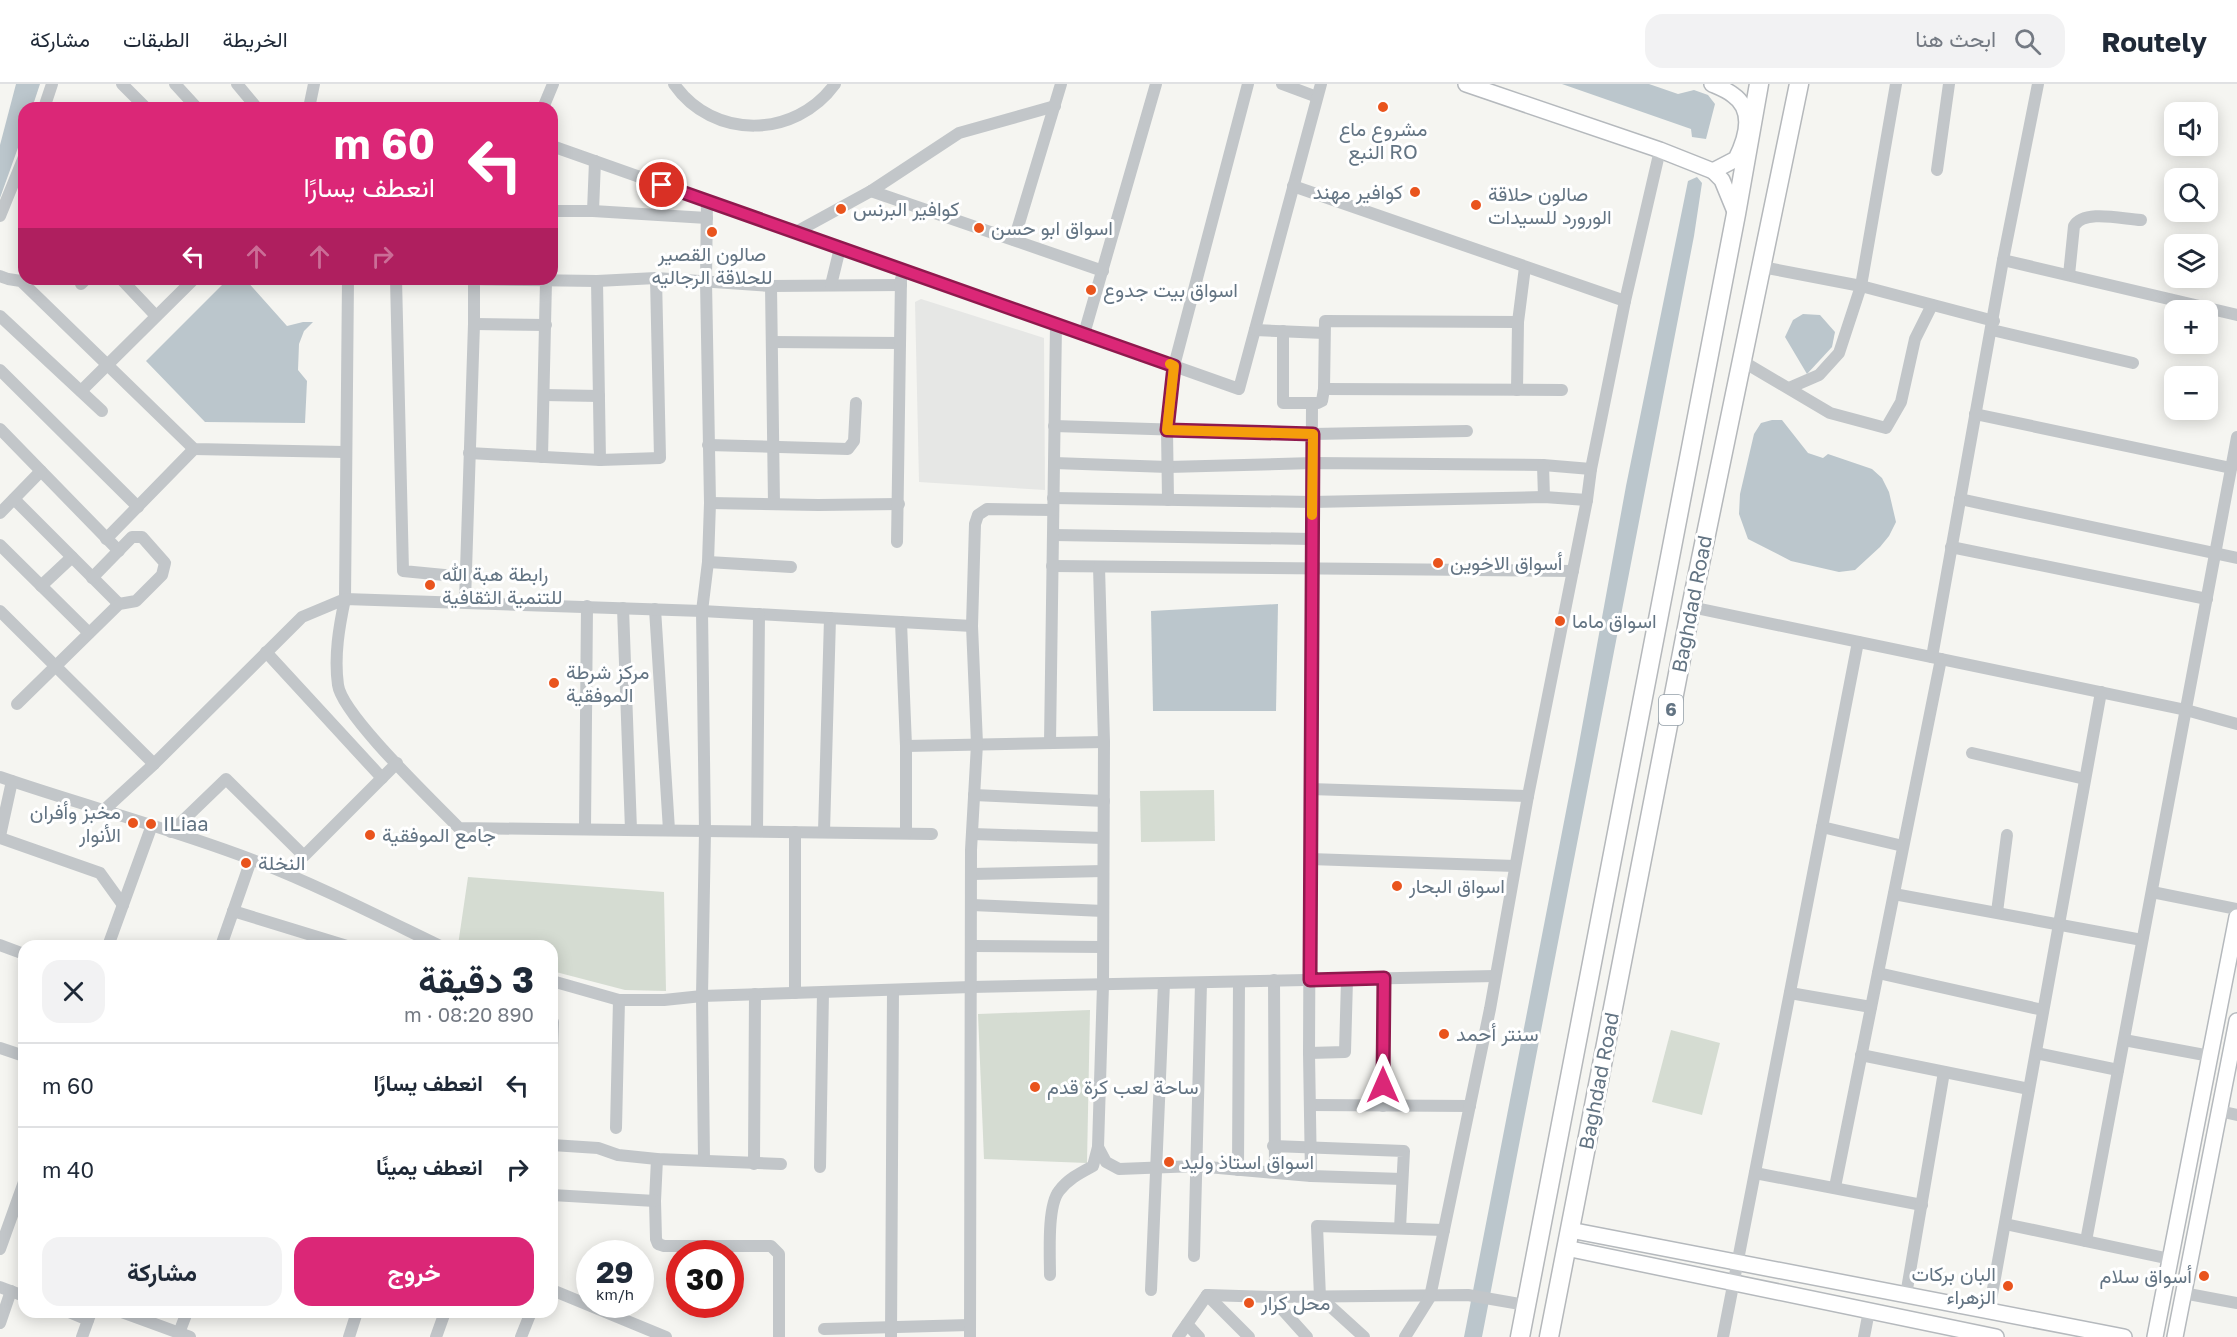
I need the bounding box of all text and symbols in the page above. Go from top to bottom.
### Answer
search box [1645,14,2065,68]
text: ابحث هنا [1915,25,1996,52]
icon: search [2011,25,2044,58]
text: Routely [2101,25,2207,58]
text: مشاركة [30,26,90,52]
text: الطبقات [123,26,190,52]
text: الخريطة [223,26,288,52]
marker: مشروع ماع النبع RO [1376,100,1390,114]
map controls [2164,102,2218,420]
button: sound [2164,102,2218,156]
place label: مشروع ماع النبع RO [1339,116,1427,166]
text: 60 m [334,118,435,168]
icon: left [456,126,534,204]
pin [636,159,687,210]
icon: arrive [645,168,678,201]
button: search [2164,168,2218,222]
text: انعطف يسارًا [304,171,435,203]
place label: كوافير مهند [1313,179,1403,205]
place label: صالون حلاقة الورورد للسيدات [1488,181,1612,230]
marker: كوافير مهند [1408,185,1422,199]
place label: كوافير البرنس [853,196,959,222]
marker: صالون حلاقة الورورد للسيدات [1469,198,1483,212]
marker: كوافير البرنس [834,202,848,216]
place label: اسواق ابو حسن [991,215,1113,241]
marker: اسواق ابو حسن [972,221,986,235]
marker: صالون القصير للحلاقة الرجاليه [705,225,719,239]
button: layers [2164,234,2218,288]
icon: left [177,240,210,273]
icon: ahead [240,240,273,273]
icon: ahead [303,240,336,273]
icon: right [366,240,399,273]
place label: صالون القصير للحلاقة الرجاليه [652,241,772,290]
place label: اسواق بيت جدوع [1103,277,1238,304]
marker: اسواق بيت جدوع [1084,283,1098,297]
button: + [2164,300,2218,354]
button: − [2164,366,2218,420]
street label: Baghdad Road [1666,533,1716,674]
place label: أسواق الاخوين [1450,550,1563,576]
marker: أسواق الاخوين [1431,556,1445,570]
place label: رابطة هبة الله للتنمية الثقافية [442,561,563,609]
marker: رابطة هبة الله للتنمية الثقافية [423,578,437,592]
place label: اسواق ماما [1572,608,1657,634]
marker: اسواق ماما [1553,614,1567,628]
place label: مركز شرطة الموفقية [566,659,649,708]
marker: مركز شرطة الموفقية [547,676,561,690]
road number: 6 [1659,695,1683,725]
place label: مخبز وأفران الأنوار [30,799,121,848]
place label: ILiaa [163,811,209,835]
marker: مخبز وأفران الأنوار [126,816,140,830]
marker: ILiaa [144,817,158,831]
place label: جامع الموفقية [382,822,496,849]
marker: جامع الموفقية [363,828,377,842]
place label: النخلة [258,850,306,874]
marker: النخلة [239,856,253,870]
place label: اسواق البحار [1408,873,1505,899]
marker: اسواق البحار [1390,879,1404,893]
text: 3 دقيقة [418,958,534,1001]
button: close [42,960,105,1023]
text: 890 m · 08:20 [404,1002,534,1026]
street label: Baghdad Road [1573,1010,1623,1151]
place label: سنتر أحمد [1456,1021,1539,1047]
marker: سنتر أحمد [1437,1027,1451,1041]
position arrow [1351,1053,1415,1117]
text: انعطف يسارًا [373,1069,483,1096]
icon: left [501,1069,534,1102]
text: 60 m [42,1072,94,1099]
place label: ساحة لعب كرة قدم [1047,1074,1199,1100]
marker: ساحة لعب كرة قدم [1028,1080,1042,1094]
place label: اسواق استاذ وليد [1181,1149,1314,1175]
text: انعطف يمينًا [376,1153,483,1180]
icon: right [501,1153,534,1186]
marker: اسواق استاذ وليد [1162,1155,1176,1169]
text: 40 m [42,1156,94,1183]
button: مشاركة [42,1237,282,1306]
button: خروج [294,1237,534,1306]
speed limit sign: 30 [666,1240,744,1318]
text: 29 [596,1254,634,1290]
place label: البان بركات الزهراء [1912,1261,1996,1310]
place label: أسواق سلام [2099,1263,2192,1289]
marker: أسواق سلام [2197,1269,2211,1283]
marker: البان بركات الزهراء [2001,1279,2015,1293]
text: km/h [596,1285,634,1303]
place label: محل كرار [1260,1290,1330,1316]
marker: محل كرار [1242,1296,1256,1310]

